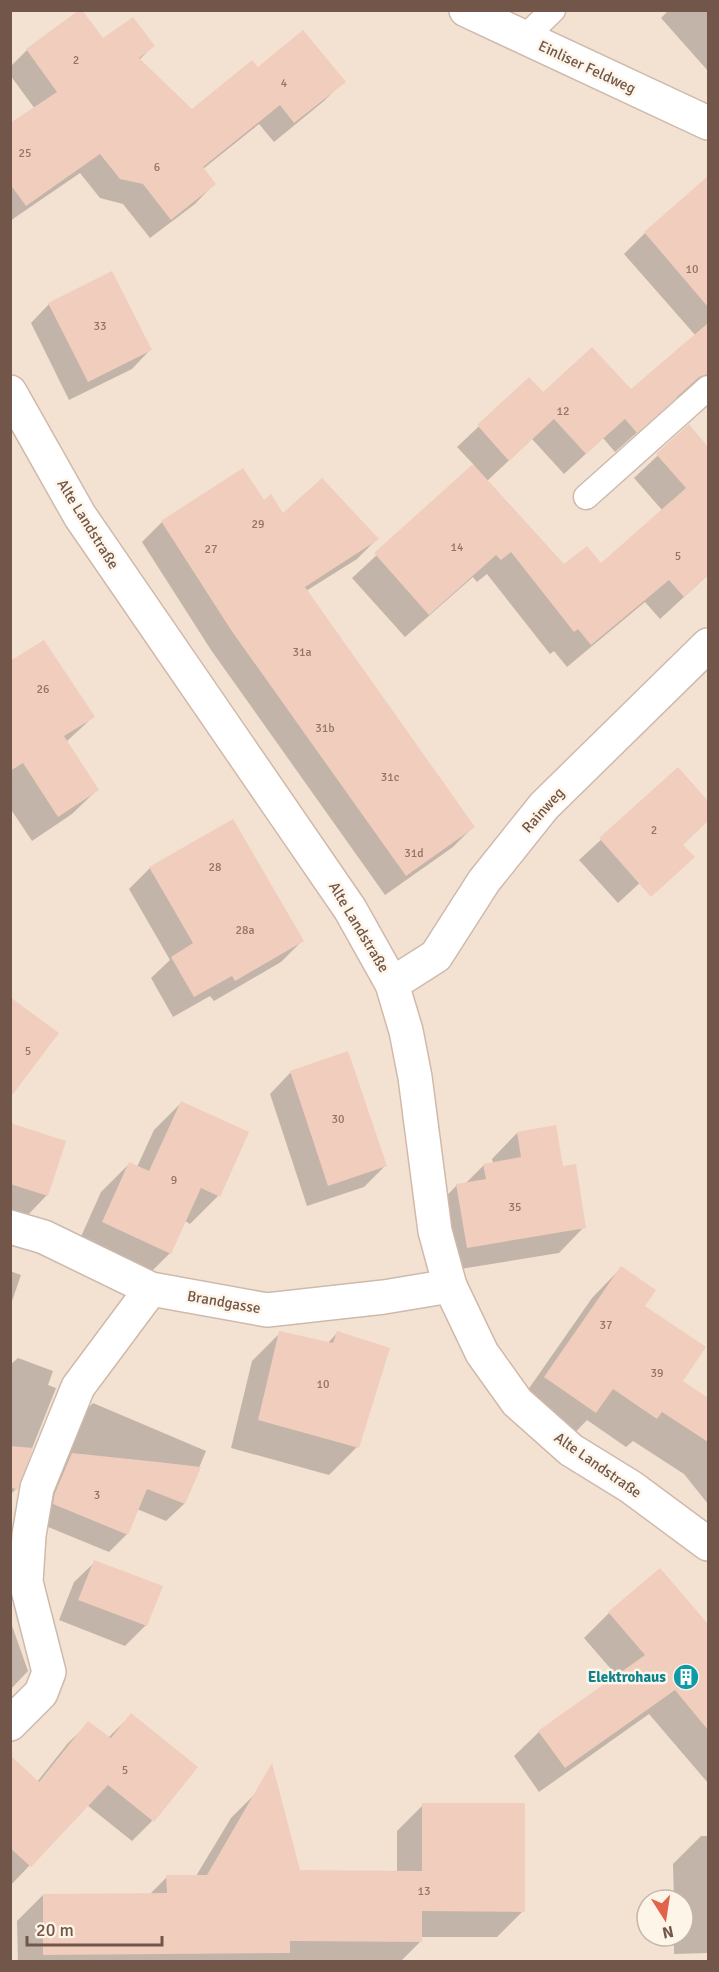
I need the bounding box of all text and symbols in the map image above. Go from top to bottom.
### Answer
street label: Einliser Feldweg [535,37,639,97]
house number: 2 [73,53,79,68]
house number: 4 [281,76,288,91]
house number: 25 [19,146,31,161]
house number: 6 [154,160,160,175]
house number: 10 [686,262,698,277]
house number: 33 [94,319,106,334]
house number: 12 [557,404,569,419]
street label: Alte Landstraße [53,476,123,572]
house number: 29 [252,517,264,532]
house number: 14 [451,540,464,555]
house number: 27 [205,542,217,557]
house number: 5 [675,549,681,564]
house number: 31a [292,645,312,660]
house number: 26 [37,682,49,697]
house number: 31b [315,721,335,736]
house number: 31c [381,770,400,785]
street label: Rainweg [518,784,568,836]
house number: 2 [651,823,657,838]
house number: 31d [404,846,424,861]
house number: 28 [209,860,221,875]
street label: Alte Landstraße [325,879,393,975]
house number: 28a [235,923,255,938]
house number: 5 [25,1044,31,1059]
house number: 30 [332,1112,344,1127]
house number: 9 [171,1173,177,1188]
house number: 35 [509,1200,521,1215]
street label: Brandgasse [186,1287,262,1317]
house number: 37 [600,1318,612,1333]
house number: 39 [651,1366,663,1381]
house number: 10 [317,1377,329,1392]
street label: Alte Landstraße [551,1428,645,1502]
house number: 3 [94,1488,100,1503]
building icon: Elektrohaus [671,1662,701,1692]
place label: Elektrohaus [588,1668,666,1686]
house number: 5 [122,1763,128,1778]
house number: 13 [418,1884,430,1899]
north arrow [635,1888,695,1948]
scale bar [27,1909,162,1947]
text: 20 m [36,1919,74,1941]
text: N [660,1921,675,1943]

